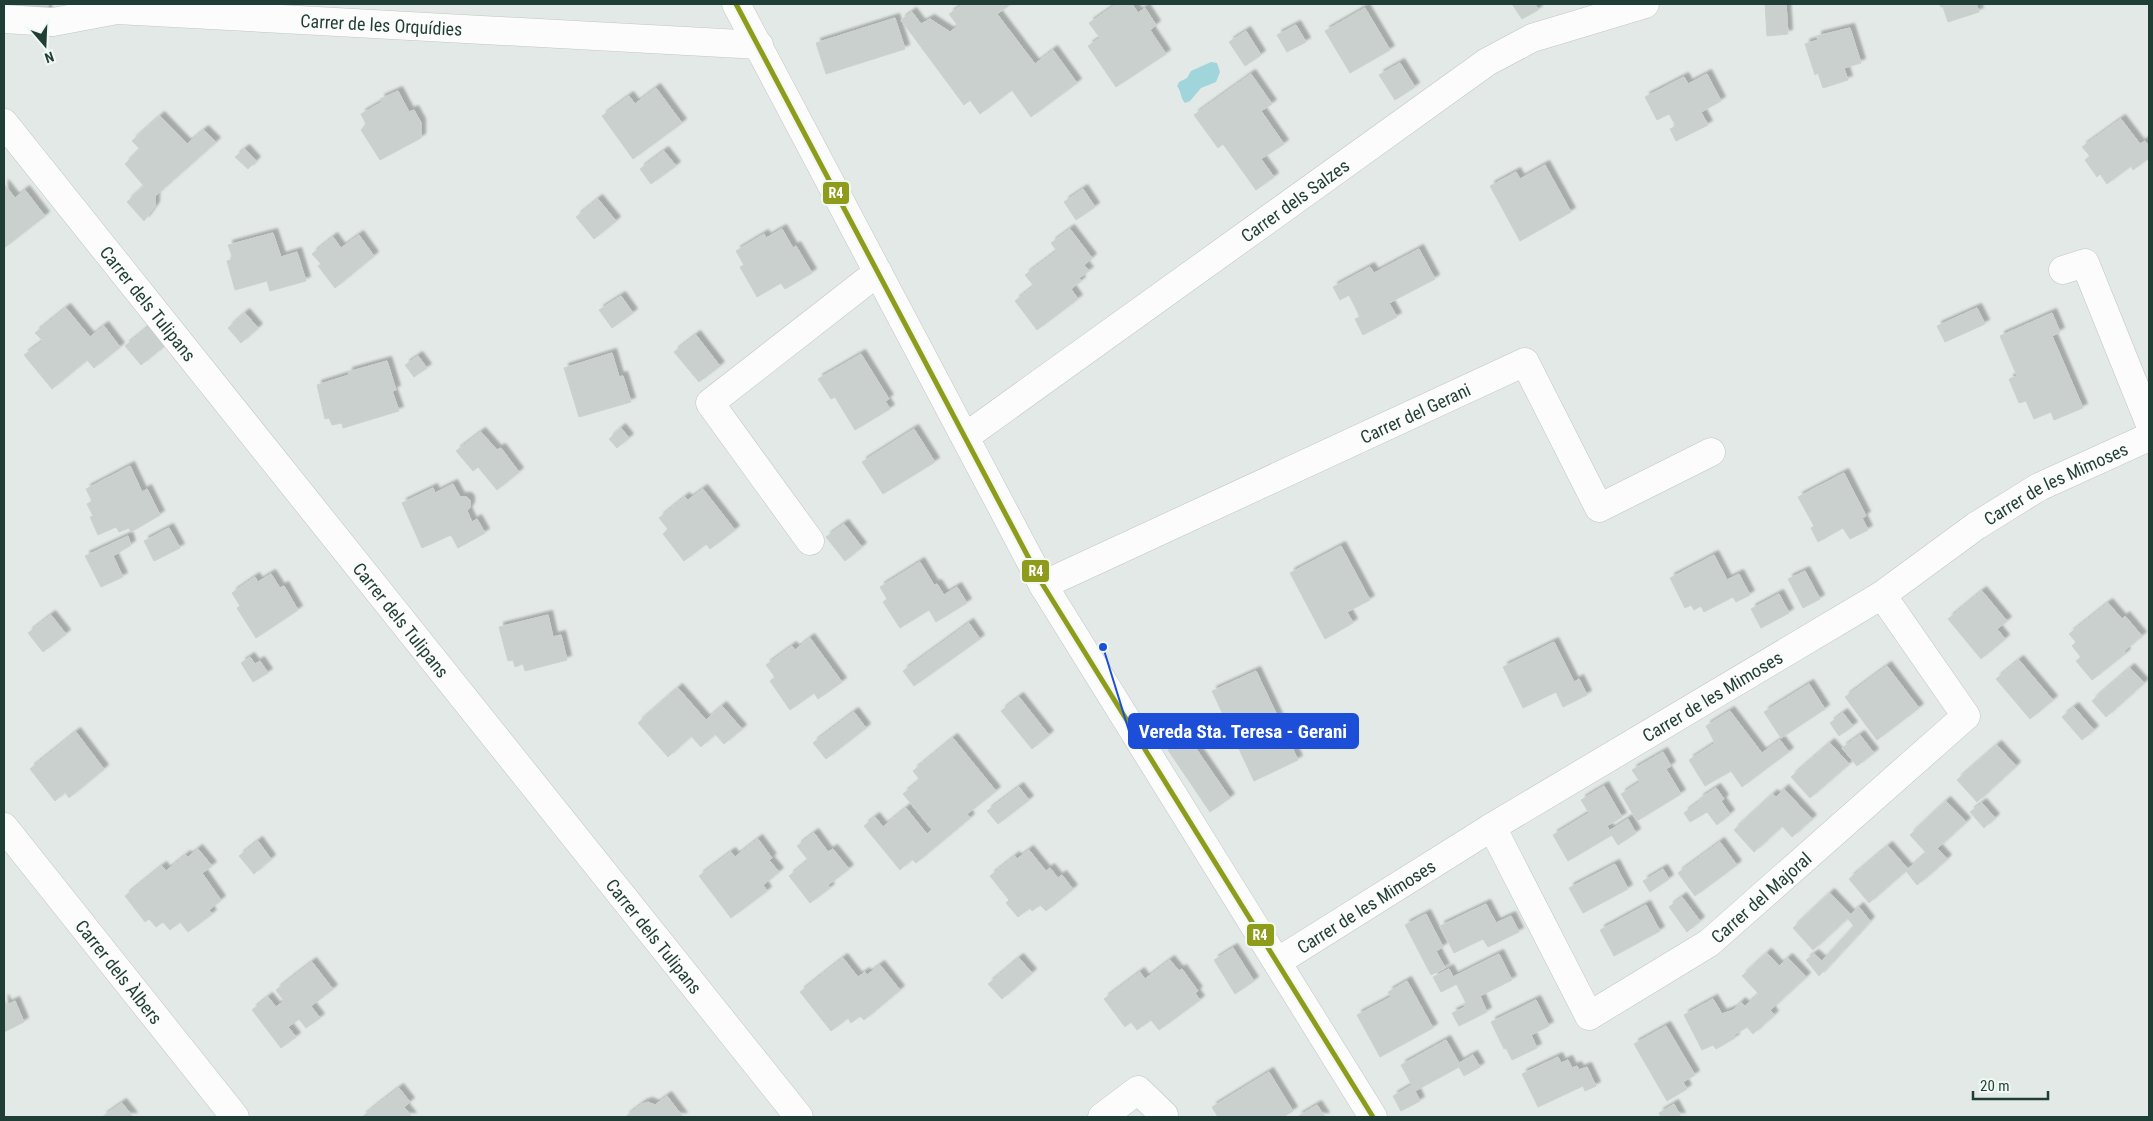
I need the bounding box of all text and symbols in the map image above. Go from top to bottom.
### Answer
street label: Carrer de les Orquídies [300,10,463,39]
north arrow [20,20,70,70]
text: N [43,48,56,66]
street label: Carrer dels Salzes [1237,154,1353,246]
line badge: R4 [822,181,850,205]
text: R4 [829,185,843,201]
street label: Carrer dels Tulipans [96,242,201,365]
street label: Carrer del Gerani [1357,378,1474,447]
street label: Carrer de les Mimoses [1980,438,2131,529]
street label: Carrer dels Tulipans [349,558,454,681]
line badge: R4 [1021,559,1050,583]
text: R4 [1029,563,1043,579]
street label: Carrer de les Mimoses [1638,646,1786,746]
callout: Vereda Sta. Teresa - Gerani [1129,714,1358,748]
text: Vereda Sta. Teresa - Gerani [1139,720,1347,743]
street label: Carrer del Majoral [1706,847,1815,947]
street label: Carrer de les Mimoses [1293,855,1439,957]
street label: Carrer dels Tulipans [602,874,707,998]
street label: Carrer dels Àlbers [71,915,167,1028]
line badge: R4 [1246,923,1275,947]
text: R4 [1253,927,1267,943]
scale bar [1973,1068,2048,1100]
text: 20 m [1980,1077,2010,1095]

